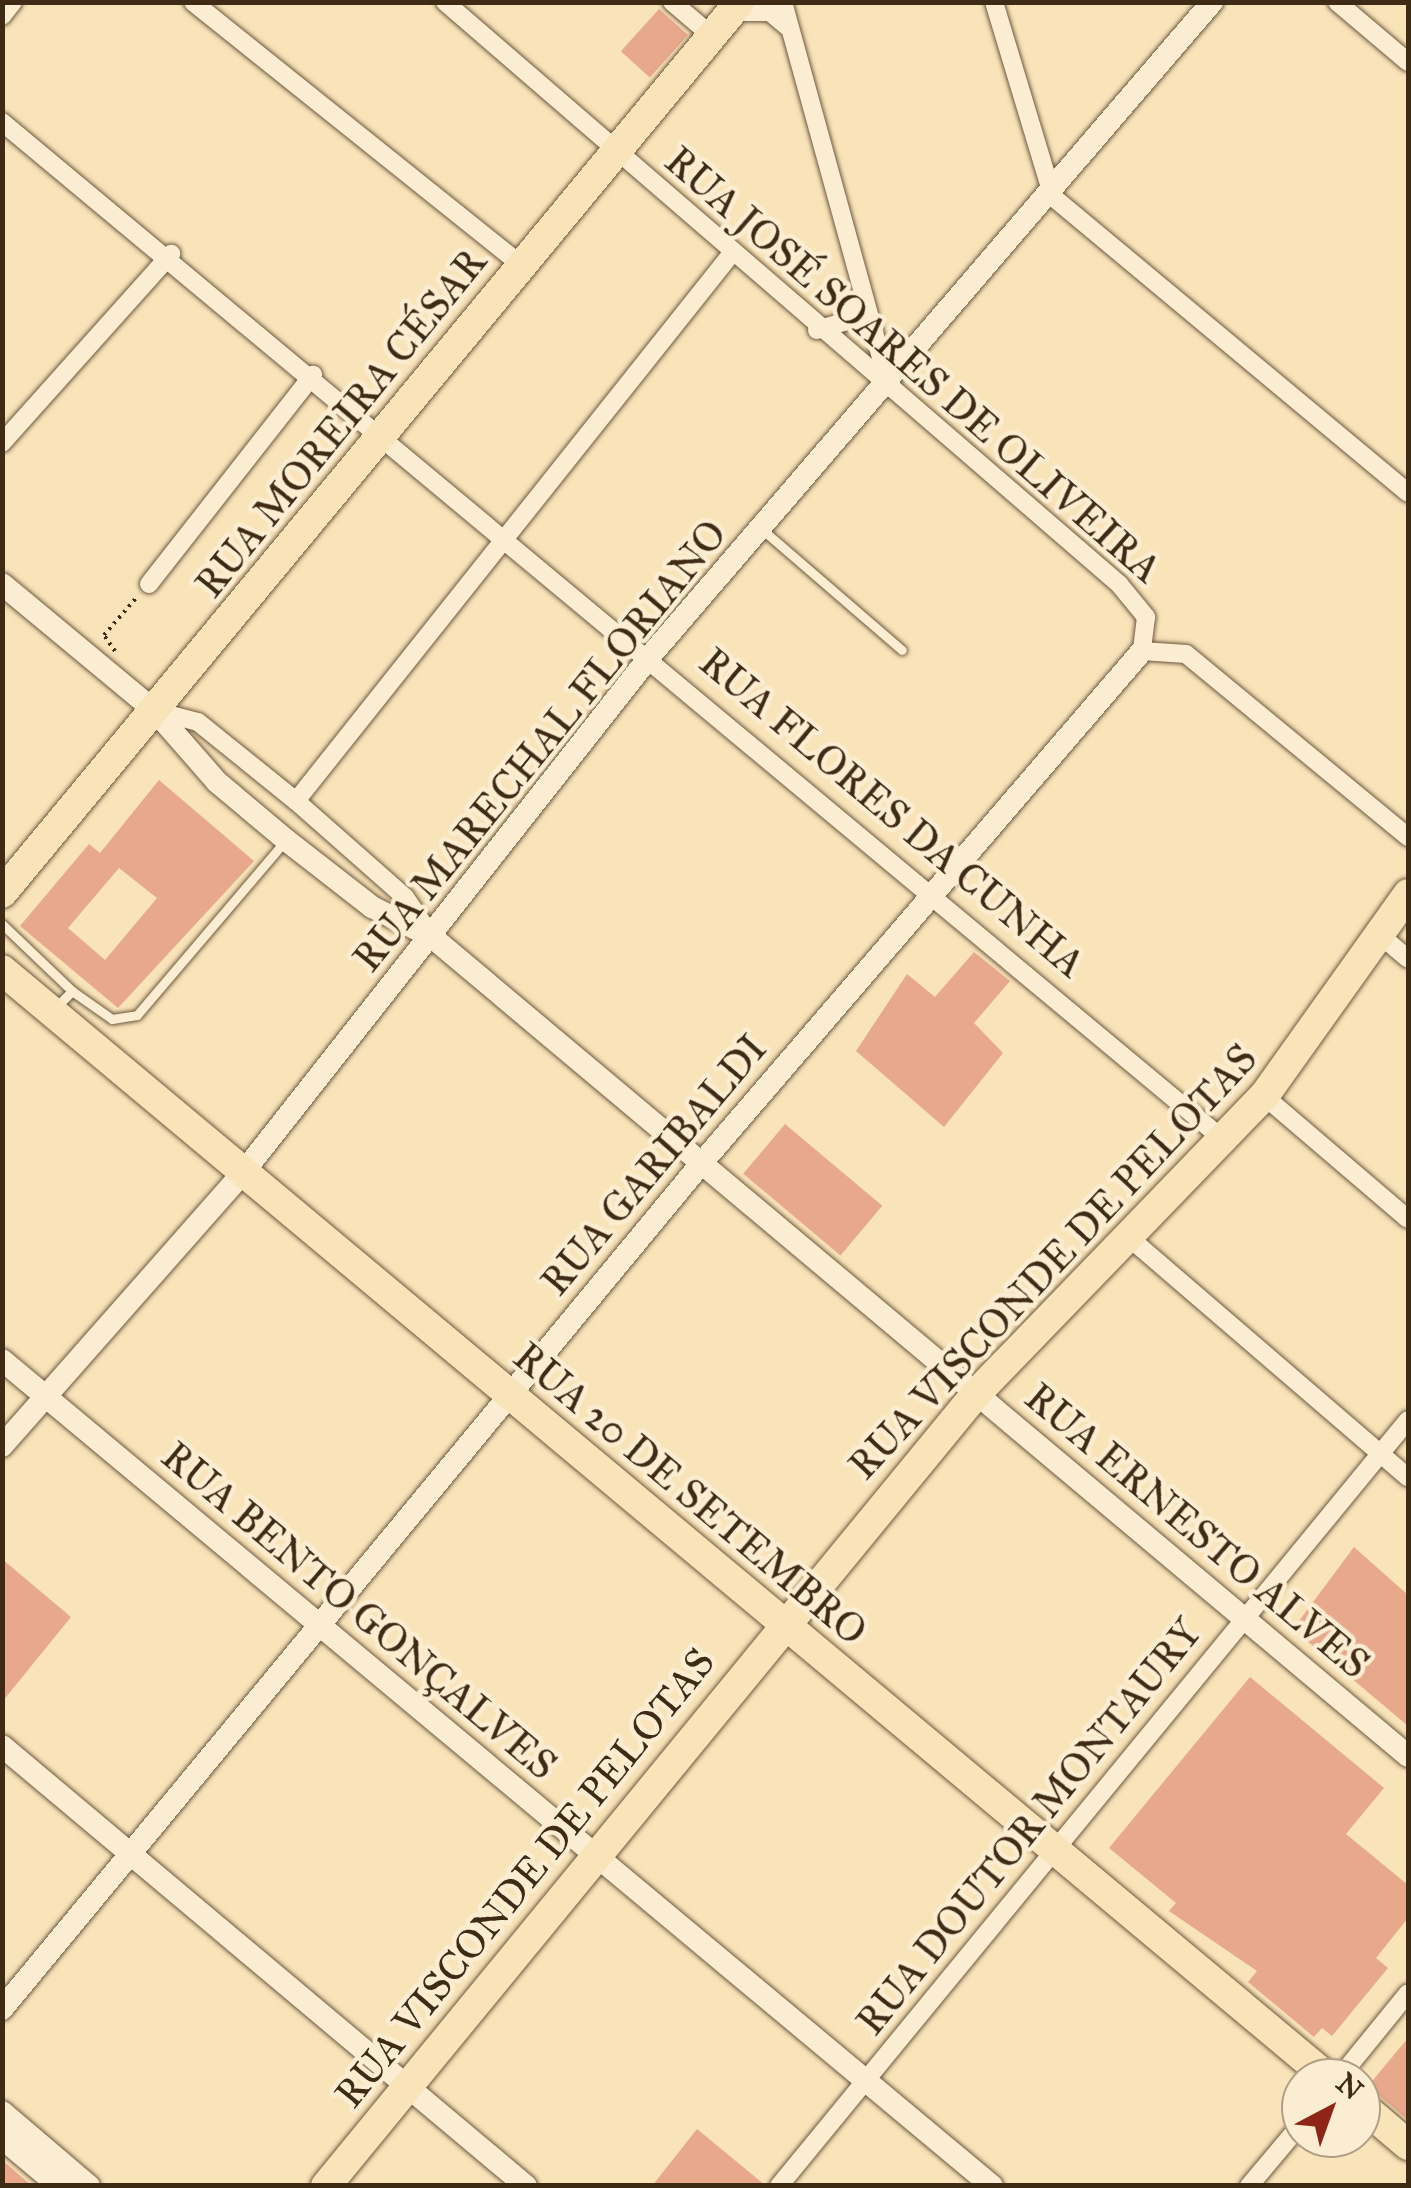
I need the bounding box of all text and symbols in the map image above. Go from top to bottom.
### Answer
street label: RUA JOSÉ SOARES DE OLIVEIRA [655,137,1171,593]
street label: RUA MOREIRA CÉSAR [185,239,497,607]
street label: RUA MARECHAL FLORIANO [343,511,737,981]
street label: RUA FLORES DA CUNHA [690,638,1094,988]
street label: RUA GARIBALDI [531,1025,777,1305]
street label: RUA VISCONDE DE PELOTAS [839,1035,1267,1489]
street label: RUA 20 DE SETEMBRO [504,1332,876,1656]
street label: RUA ERNESTO ALVES [1015,1373,1379,1689]
street label: RUA BENTO GONÇALVES [152,1432,566,1790]
street label: RUA DOUTOR MONTAURY [846,1609,1212,2045]
street label: RUA VISCONDE DE PELOTAS [325,1639,725,2117]
north arrow [1281,2058,1381,2158]
text: N [1329,2065,1370,2107]

